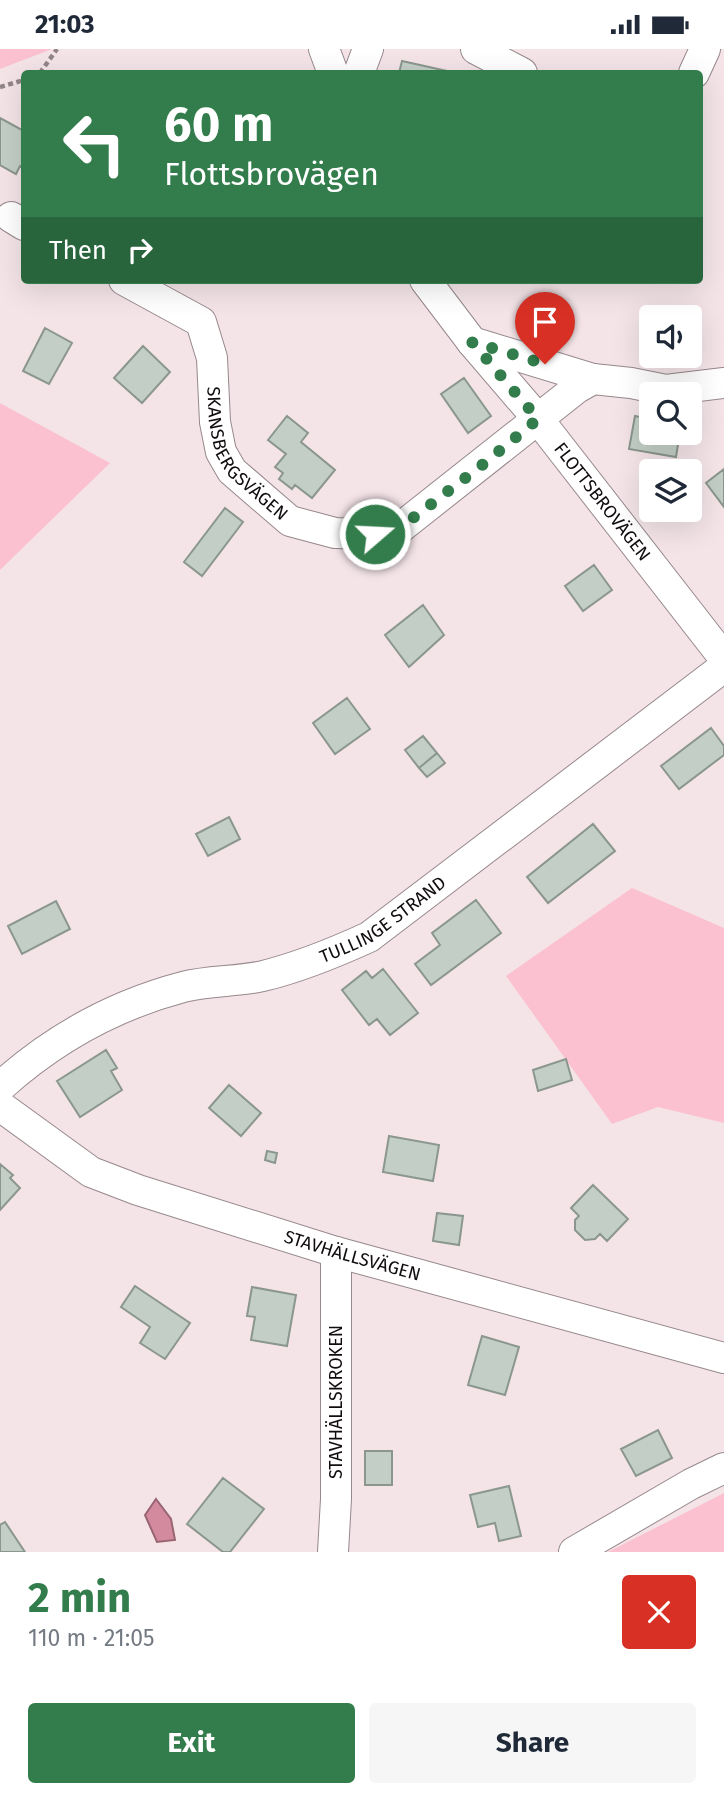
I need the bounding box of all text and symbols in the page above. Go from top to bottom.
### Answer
text: 21:03 [35,9,95,40]
text: 60 m [164,95,273,154]
icon: left [49,98,140,189]
text: Flottsbrovägen [164,155,379,193]
icon: right [121,231,159,269]
text: Then [49,235,107,266]
pin [515,292,575,364]
icon: arrive [526,303,564,341]
map controls [639,305,702,522]
button: sound [639,305,702,368]
button: search [639,382,702,445]
street label: SKANSBERGSVÄGEN [202,386,292,525]
street label: FLOTTSBROVÄGEN [549,438,655,565]
button: layers [639,459,702,522]
position arrow [338,497,412,571]
street label: TULLINGE STRAND [317,871,450,968]
street label: STAVHÄLLSVÄGEN [282,1225,423,1286]
street label: STAVHÄLLSKROKEN [325,1325,347,1479]
text: 2 min [28,1573,131,1623]
button: close [622,1575,696,1649]
text: 110 m · 21:05 [28,1624,155,1652]
button: Exit [28,1703,355,1783]
button: Share [369,1703,696,1783]

